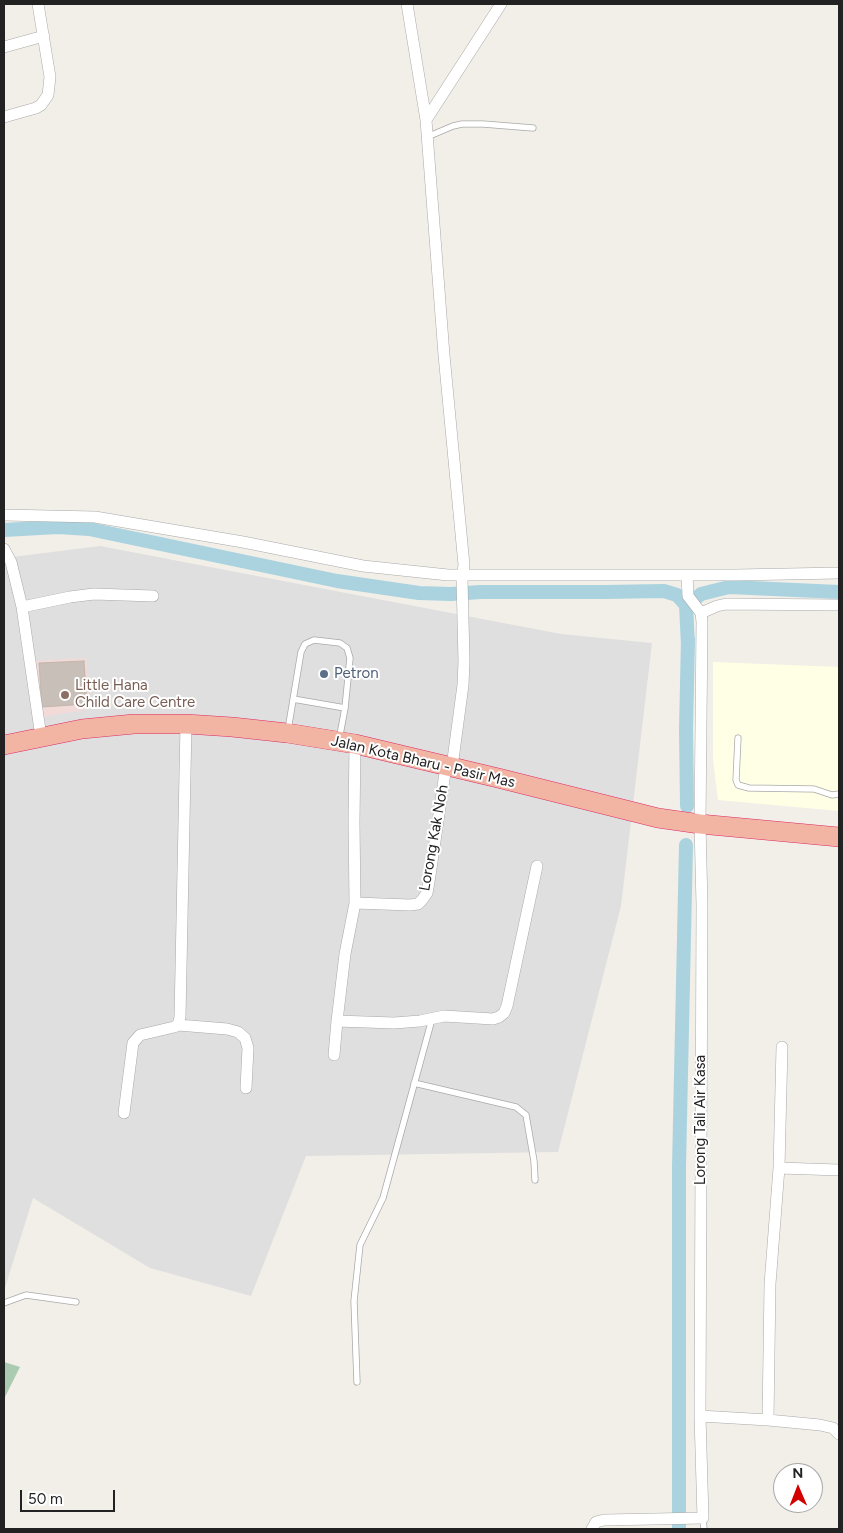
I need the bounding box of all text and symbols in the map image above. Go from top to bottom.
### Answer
place label: Petron [334,665,379,683]
marker: Petron [318,668,330,680]
place label: Little Hana Child Care Centre [75,677,195,712]
marker: Little Hana Child Care Centre [59,689,71,701]
street label: Jalan Kota Bharu - Pasir Mas [329,732,517,792]
street label: Lorong Kak Noh [416,784,452,892]
street label: Lorong Tali Air Kasa [692,1055,710,1185]
north arrow [773,1463,823,1513]
text: N [792,1465,803,1482]
scale bar [22,1480,118,1512]
text: 50 m [28,1490,63,1508]

